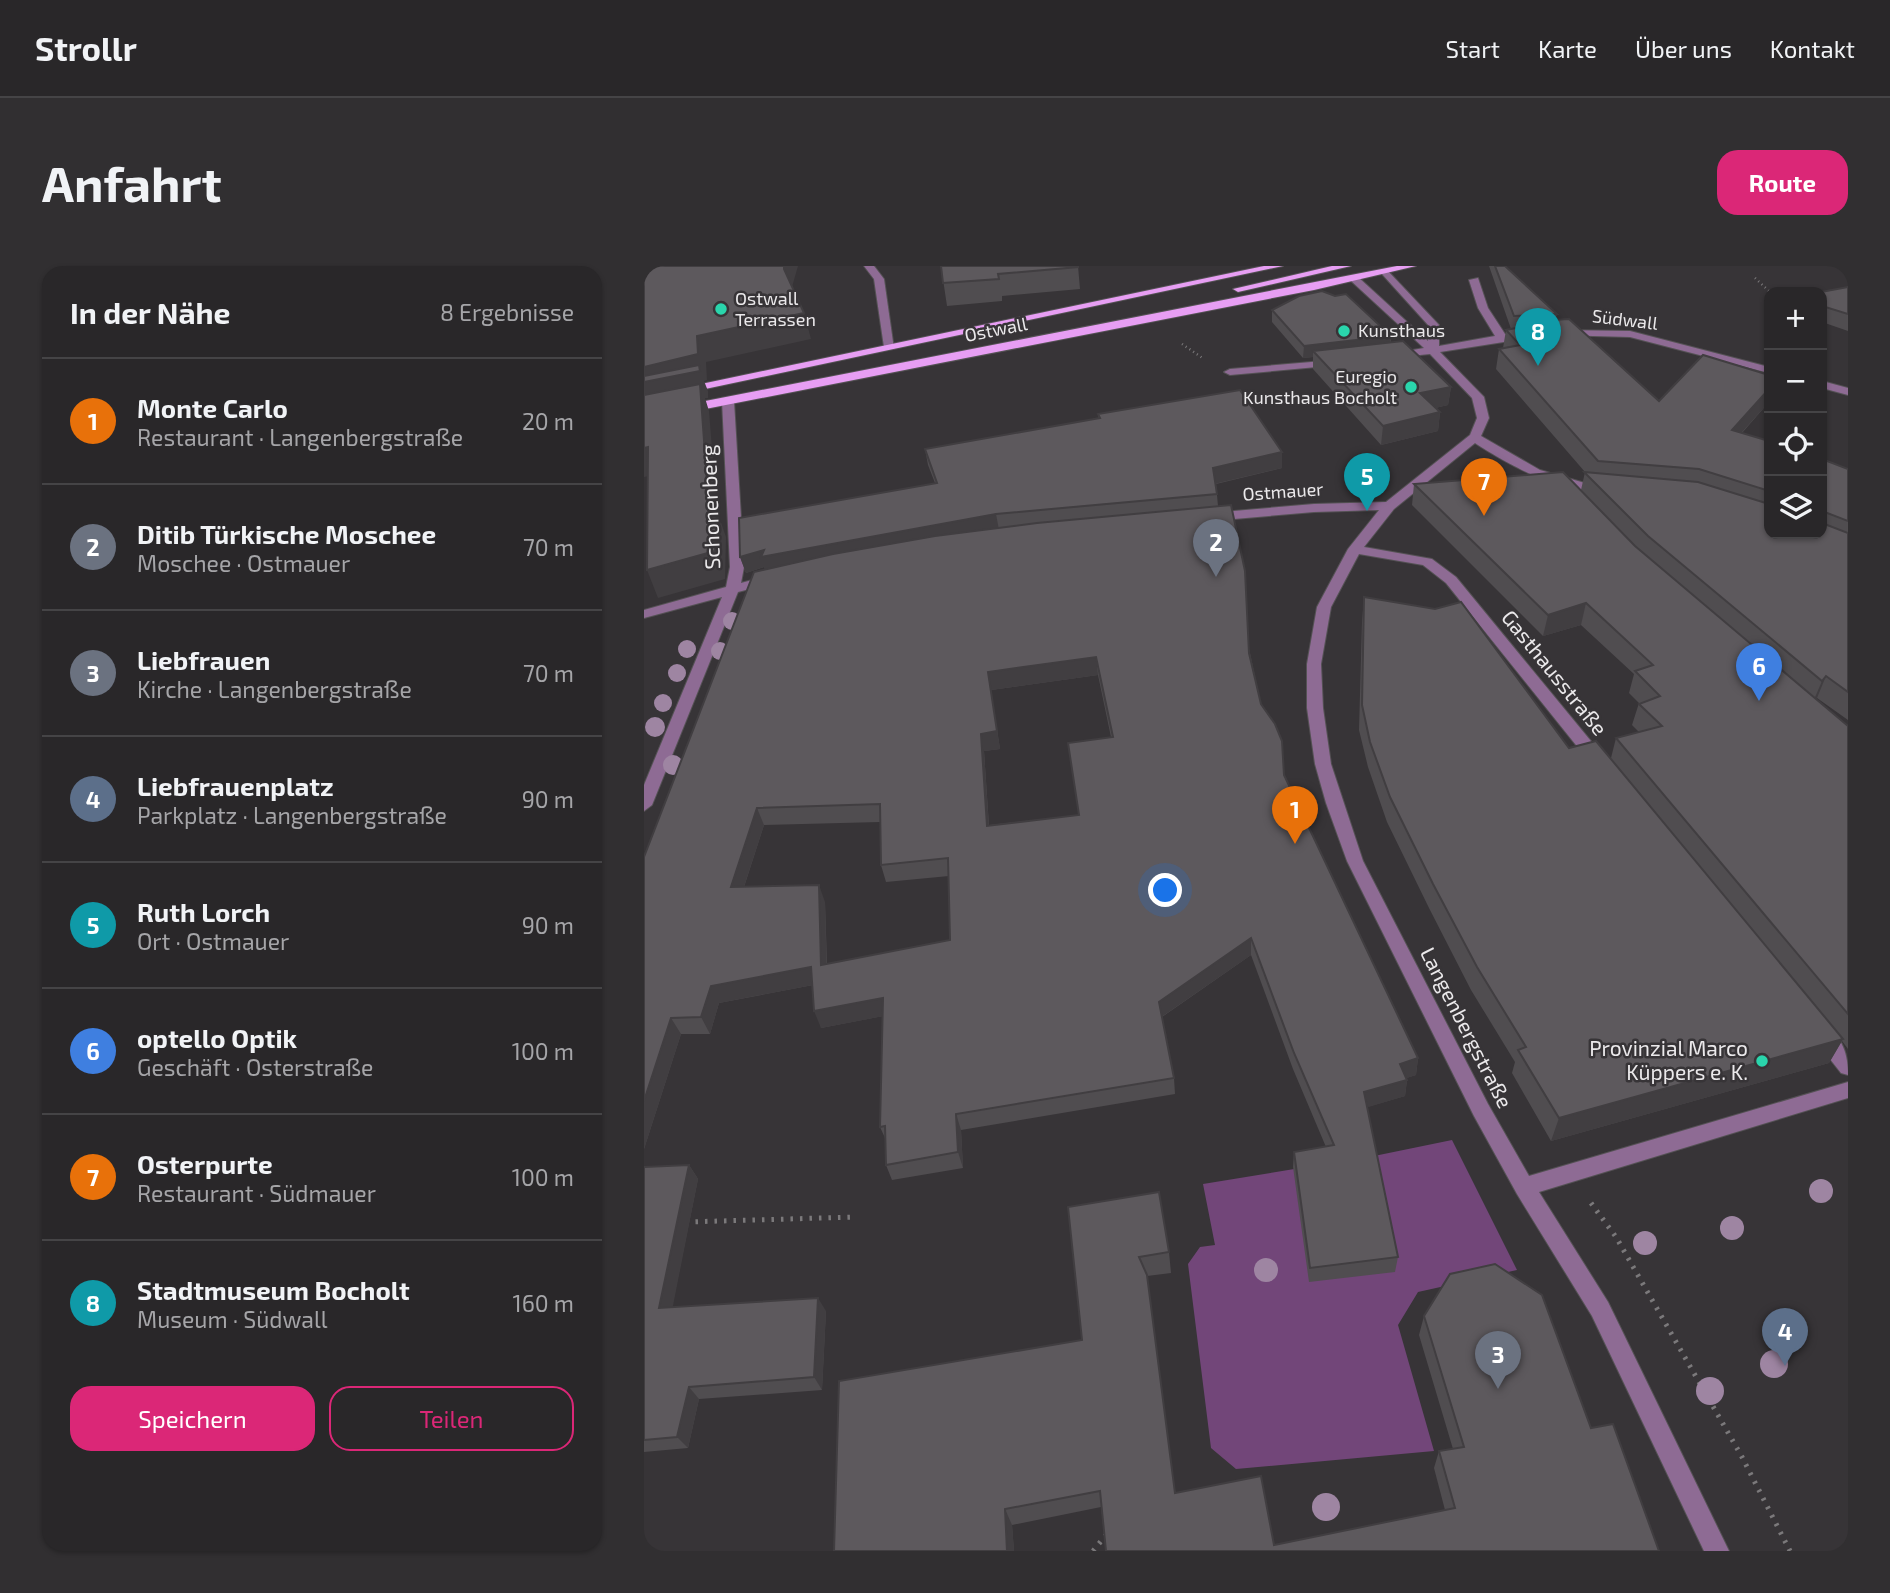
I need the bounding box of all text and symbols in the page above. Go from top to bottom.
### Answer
text: Strollr [35,28,137,68]
text: Start [1446,34,1500,63]
text: Karte [1538,34,1597,63]
text: Über uns [1635,34,1732,63]
text: Kontakt [1770,34,1855,63]
button: Route [1717,150,1848,215]
text: Anfahrt [42,153,222,212]
place label: Ostwall Terrassen [735,287,816,330]
map controls [1764,287,1827,539]
button: + [1764,287,1827,350]
text: In der Nähe [70,294,231,330]
text: 8 Ergebnisse [440,298,574,326]
marker: Ostwall Terrassen [713,301,729,317]
street label: Südwall [1591,304,1660,334]
pin: 8 [1515,308,1561,366]
street label: Ostwall [963,312,1030,346]
place label: Kunsthaus [1358,319,1445,341]
marker: Kunsthaus [1336,323,1352,339]
button: − [1764,350,1827,413]
place label: Euregio Kunsthaus Bocholt [1243,365,1397,408]
marker: Euregio Kunsthaus Bocholt [1403,379,1419,395]
text: Monte Carlo [137,392,288,423]
text: 1 [88,407,98,435]
text: 20 m [522,407,574,435]
button: locate [1764,413,1827,476]
text: Restaurant · Langenbergstraße [137,423,463,451]
street label: Schonenberg [695,444,724,570]
pin: 5 [1344,453,1390,511]
pin: 7 [1461,458,1507,516]
button: layers [1764,476,1827,539]
street label: Ostmauer [1242,477,1324,505]
text: Ditib Türkische Moschee [137,518,436,549]
pin: 2 [1193,519,1239,577]
text: 2 [86,533,100,561]
text: 70 m [523,533,574,561]
text: Moschee · Ostmauer [137,549,350,577]
street label: Gasthausstraße [1497,604,1613,740]
pin: 6 [1736,643,1782,701]
text: Liebfrauen [137,644,270,675]
text: 3 [86,659,100,687]
text: 70 m [523,659,574,687]
text: Kirche · Langenbergstraße [137,675,412,703]
text: Liebfrauenplatz [137,770,334,801]
text: 4 [86,785,100,813]
text: 90 m [522,785,574,813]
pin: 1 [1272,786,1318,844]
text: Parkplatz · Langenbergstraße [137,801,447,829]
your location [1148,873,1182,907]
text: Ruth Lorch [137,896,270,927]
text: 5 [87,911,99,939]
text: 90 m [522,911,574,939]
text: Ort · Ostmauer [137,927,289,955]
street label: Langenbergstraße [1416,943,1519,1112]
text: optello Optik [137,1022,297,1053]
place label: Provinzial Marco Küppers e. K. [1589,1035,1748,1084]
text: 6 [86,1037,100,1065]
text: 100 m [512,1037,574,1065]
text: Geschäft · Osterstraße [137,1053,373,1081]
marker: Provinzial Marco Küppers e. K. [1754,1053,1770,1069]
text: Osterpurte [137,1148,273,1179]
text: 7 [87,1163,99,1191]
text: 100 m [512,1163,574,1191]
text: Restaurant · Südmauer [137,1179,376,1207]
text: Stadtmuseum Bocholt [137,1274,410,1305]
text: 8 [86,1289,100,1317]
text: 160 m [513,1289,574,1317]
text: Museum · Südwall [137,1305,328,1333]
pin: 4 [1762,1308,1808,1366]
pin: 3 [1475,1331,1521,1389]
button: Speichern [70,1386,315,1451]
button: Teilen [329,1386,574,1451]

